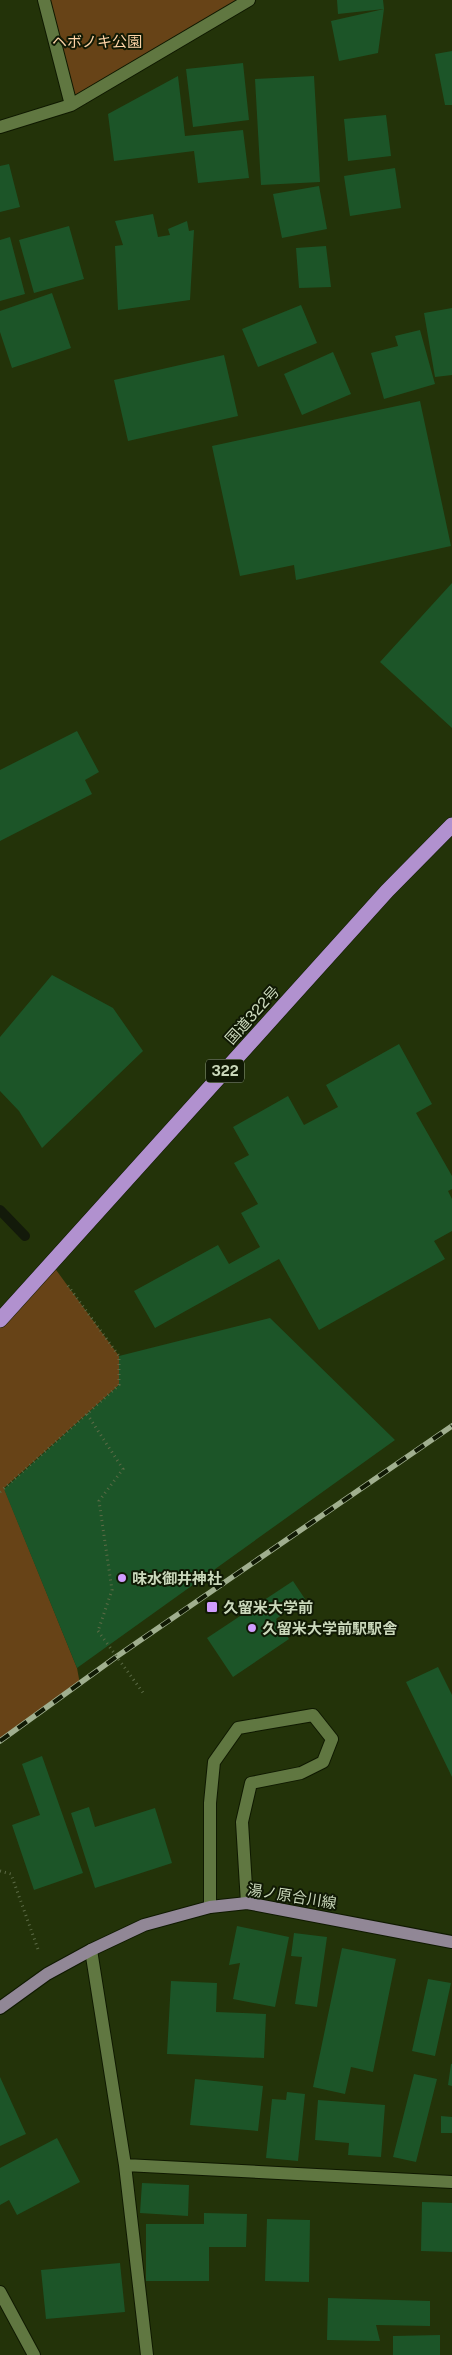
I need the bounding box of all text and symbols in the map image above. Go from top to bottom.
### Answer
park label: ヘボノキ公園 [52,33,142,50]
street label: 国道322号 [221,982,283,1048]
road number: 322 [206,1060,244,1082]
place label: 味水御井神社 [132,1570,222,1587]
marker: 味水御井神社 [116,1572,128,1584]
place label: 久留米大学前 [223,1599,313,1616]
marker: 久留米大学前 [205,1600,219,1614]
place label: 久留米大学前駅駅舎 [262,1620,398,1637]
marker: 久留米大学前駅駅舎 [246,1622,258,1634]
street label: 湯ノ原合川線 [246,1881,338,1911]

